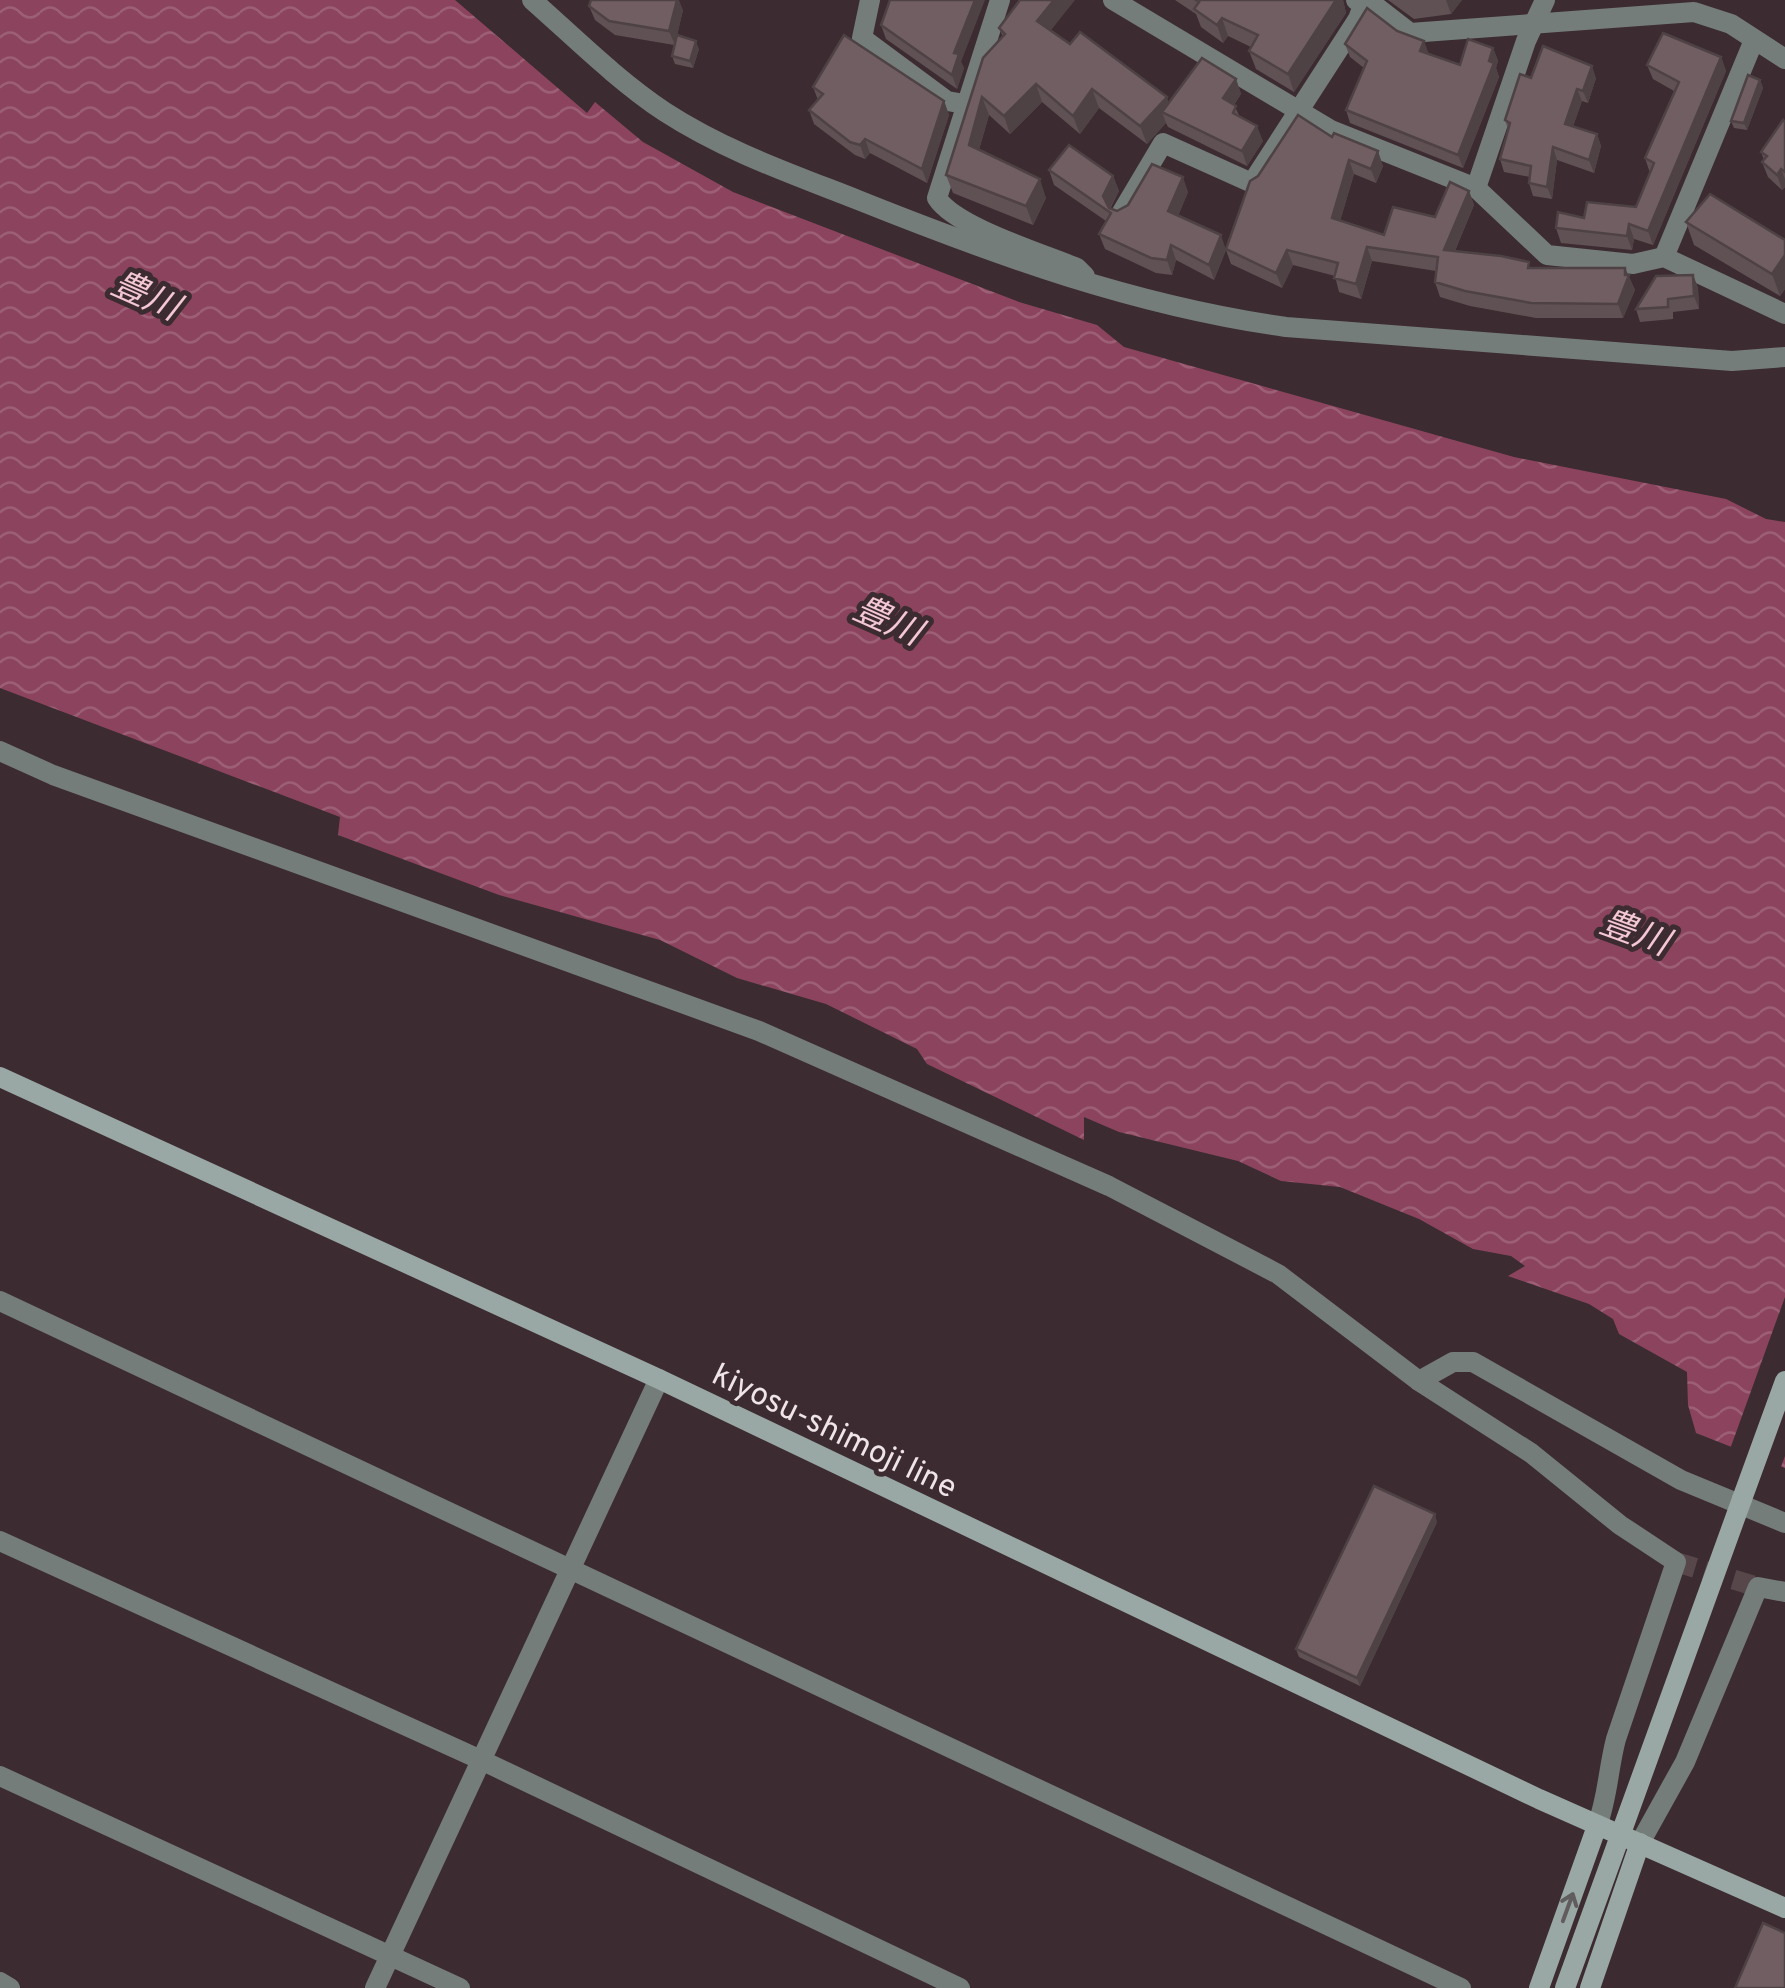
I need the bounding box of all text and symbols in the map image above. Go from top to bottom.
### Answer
water label: 豊川 [104,263,189,334]
water label: 豊川 [846,588,931,659]
water label: 豊川 [1594,902,1678,969]
street label: kiyosu-shimoji line [705,1356,963,1509]
one-way arrow [1561,1892,1579,1924]

